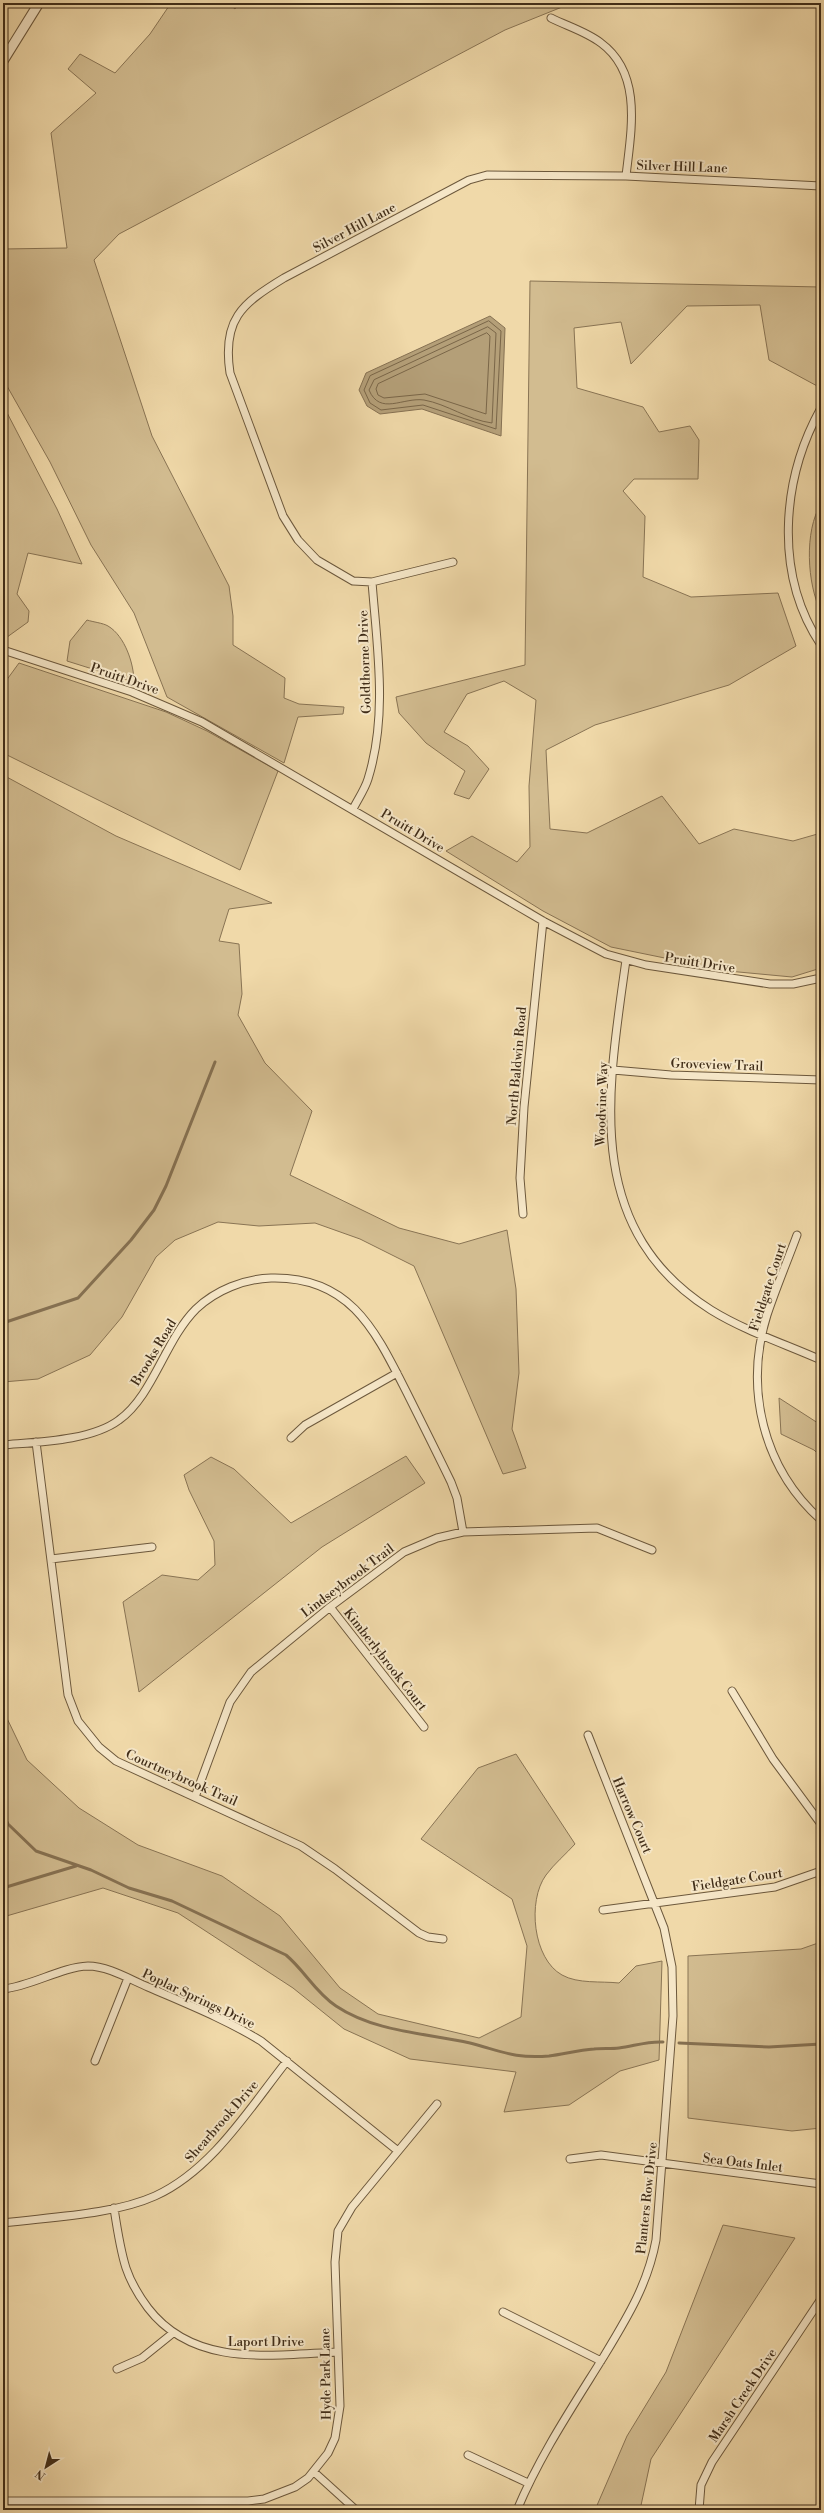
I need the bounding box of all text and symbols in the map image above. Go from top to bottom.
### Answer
street label: Silver Hill Lane [636,157,728,177]
street label: Silver Hill Lane [310,199,399,256]
street label: Goldthorne Drive [355,609,375,714]
street label: Pruitt Drive [88,660,161,698]
street label: Pruitt Drive [378,806,448,856]
street label: Pruitt Drive [663,950,737,977]
street label: North Baldwin Road [504,1006,530,1126]
street label: Groveview Trail [670,1055,764,1075]
street label: Woodvine Way [592,1061,611,1148]
street label: Fieldgate Court [746,1241,790,1333]
street label: Brooks Road [127,1316,180,1390]
street label: Lindseybrook Trail [298,1541,397,1621]
street label: Kimberlybrook Court [340,1605,431,1714]
street label: Courtneybrook Trail [123,1746,240,1810]
street label: Harrow Court [609,1775,655,1856]
street label: Fieldgate Court [691,1865,784,1895]
street label: Poplar Springs Drive [140,1966,258,2032]
street label: Shearbrook Drive [182,2077,262,2166]
street label: Planters Row Drive [633,2141,661,2255]
street label: Sea Oats Inlet [702,2150,784,2176]
street label: Hyde Park Lane [317,2327,335,2420]
street label: Laport Drive [228,2334,305,2350]
street label: Marsh Creek Drive [705,2345,780,2446]
north arrow [26,2447,66,2487]
text: N [33,2466,48,2483]

